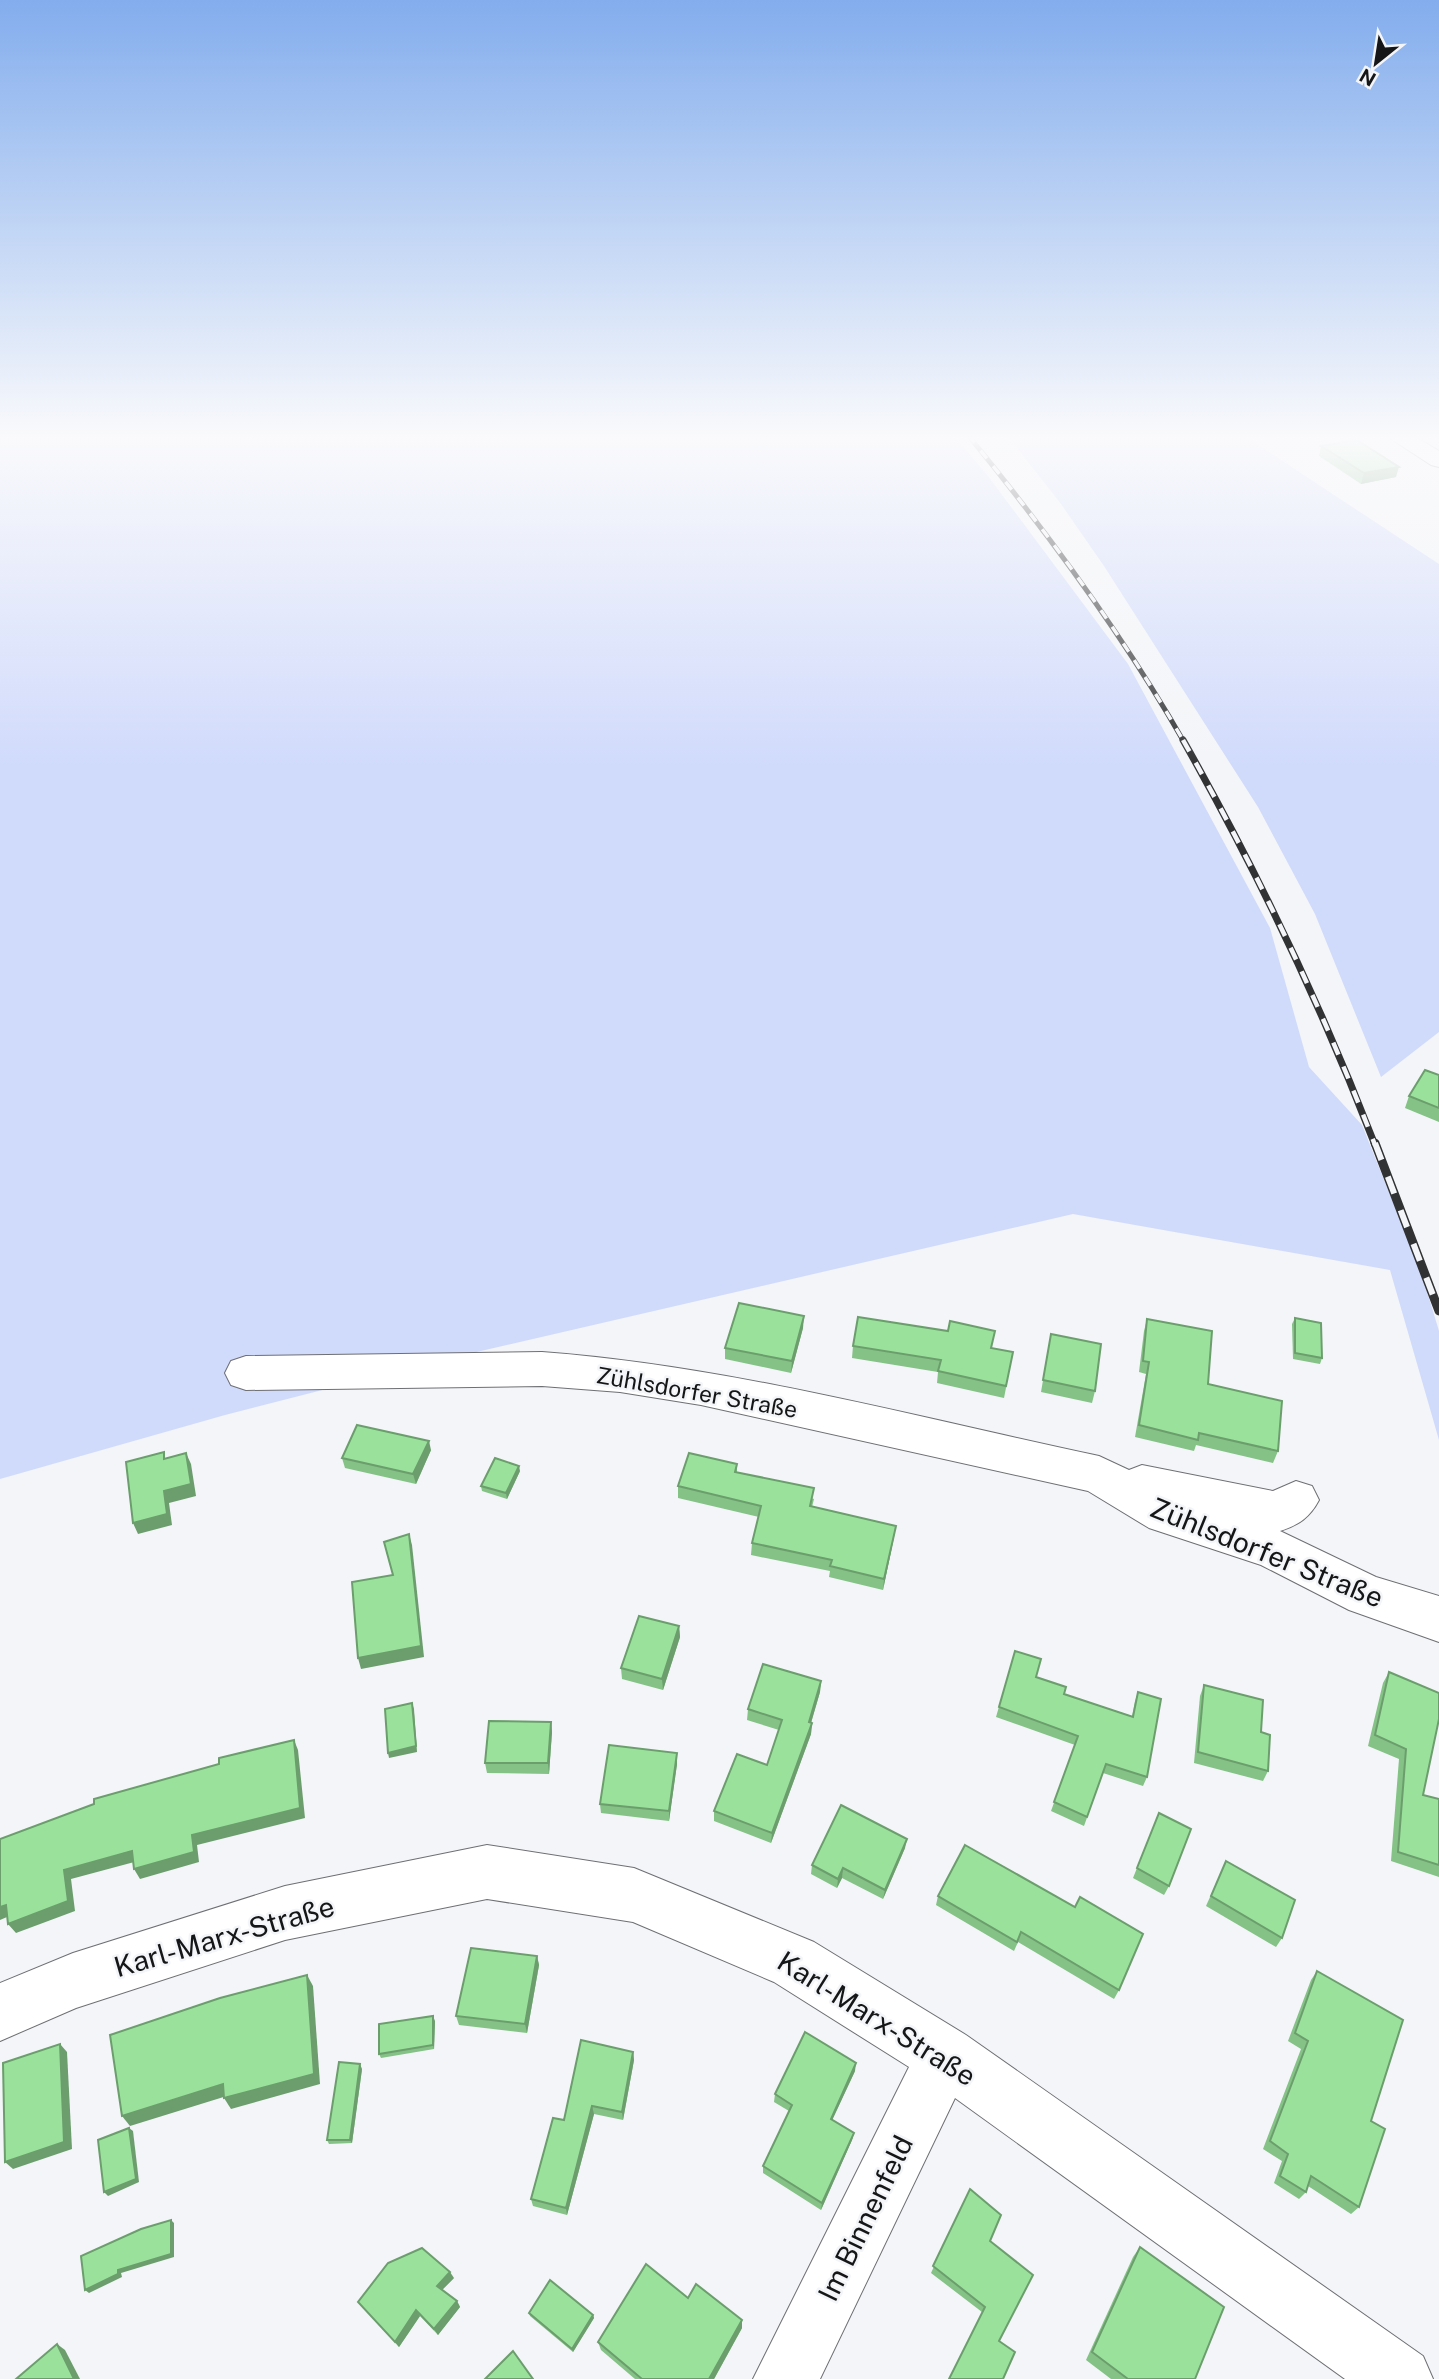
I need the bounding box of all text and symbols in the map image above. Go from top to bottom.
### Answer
north arrow [1341,28,1411,98]
text: N [1356,64,1379,91]
street label: Zühlsdorfer Straße [594,1361,800,1423]
street label: Zühlsdorfer Straße [1146,1490,1388,1614]
street label: Karl-Marx-Straße [110,1889,338,1983]
street label: Karl-Marx-Straße [772,1944,982,2092]
street label: Im Binnenfeld [811,2130,919,2306]

